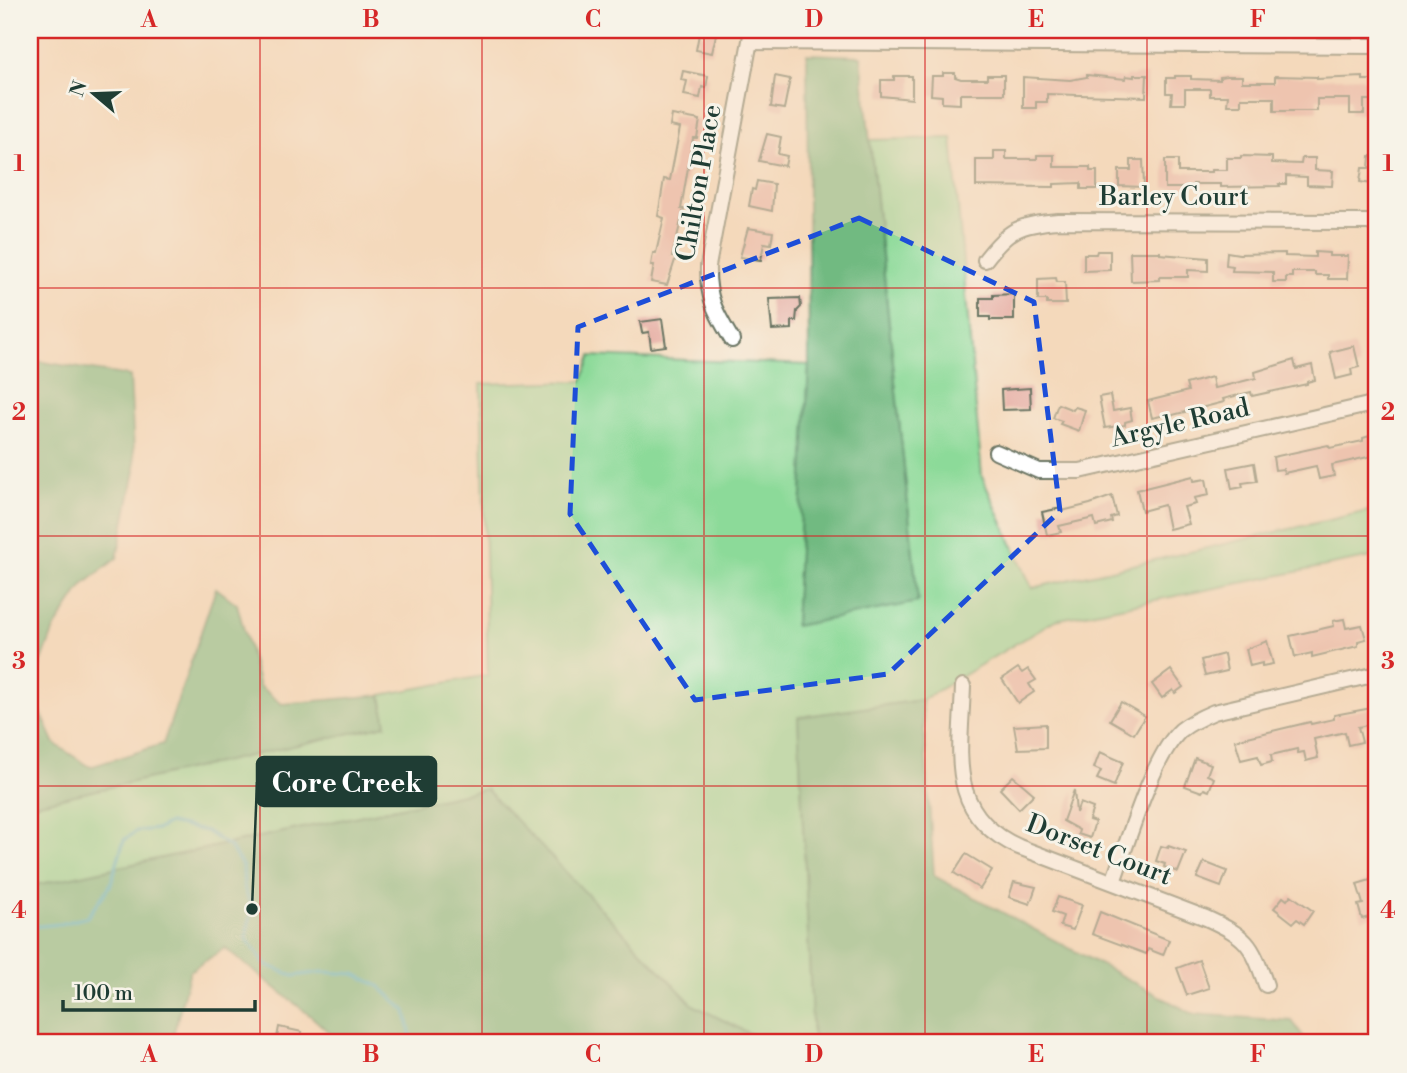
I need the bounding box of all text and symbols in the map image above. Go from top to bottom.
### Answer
text: A [140,6,158,34]
text: B [362,6,380,34]
text: C [585,6,601,34]
text: D [805,6,823,34]
text: E [1028,6,1044,34]
text: F [1250,6,1266,34]
north arrow [60,60,130,130]
text: N [65,78,93,100]
street label: Chilton Place [669,102,729,264]
text: 1 [13,150,25,178]
text: 1 [1382,150,1394,178]
street label: Barley Court [1098,181,1249,213]
street label: Argyle Road [1107,391,1253,455]
text: 2 [12,399,26,427]
text: 2 [1381,399,1395,427]
text: 3 [12,648,26,676]
text: 3 [1381,648,1395,676]
callout: Core Creek [257,757,436,806]
text: Core Creek [271,766,423,801]
street label: Dorset Court [1022,808,1176,892]
text: 4 [11,897,27,925]
text: 4 [1380,897,1396,925]
scale bar [63,968,256,1012]
text: 100 m [74,981,133,1007]
text: A [140,1041,158,1069]
text: B [362,1041,380,1069]
text: C [585,1041,601,1069]
text: D [805,1041,823,1069]
text: E [1028,1041,1044,1069]
text: F [1250,1041,1266,1069]

